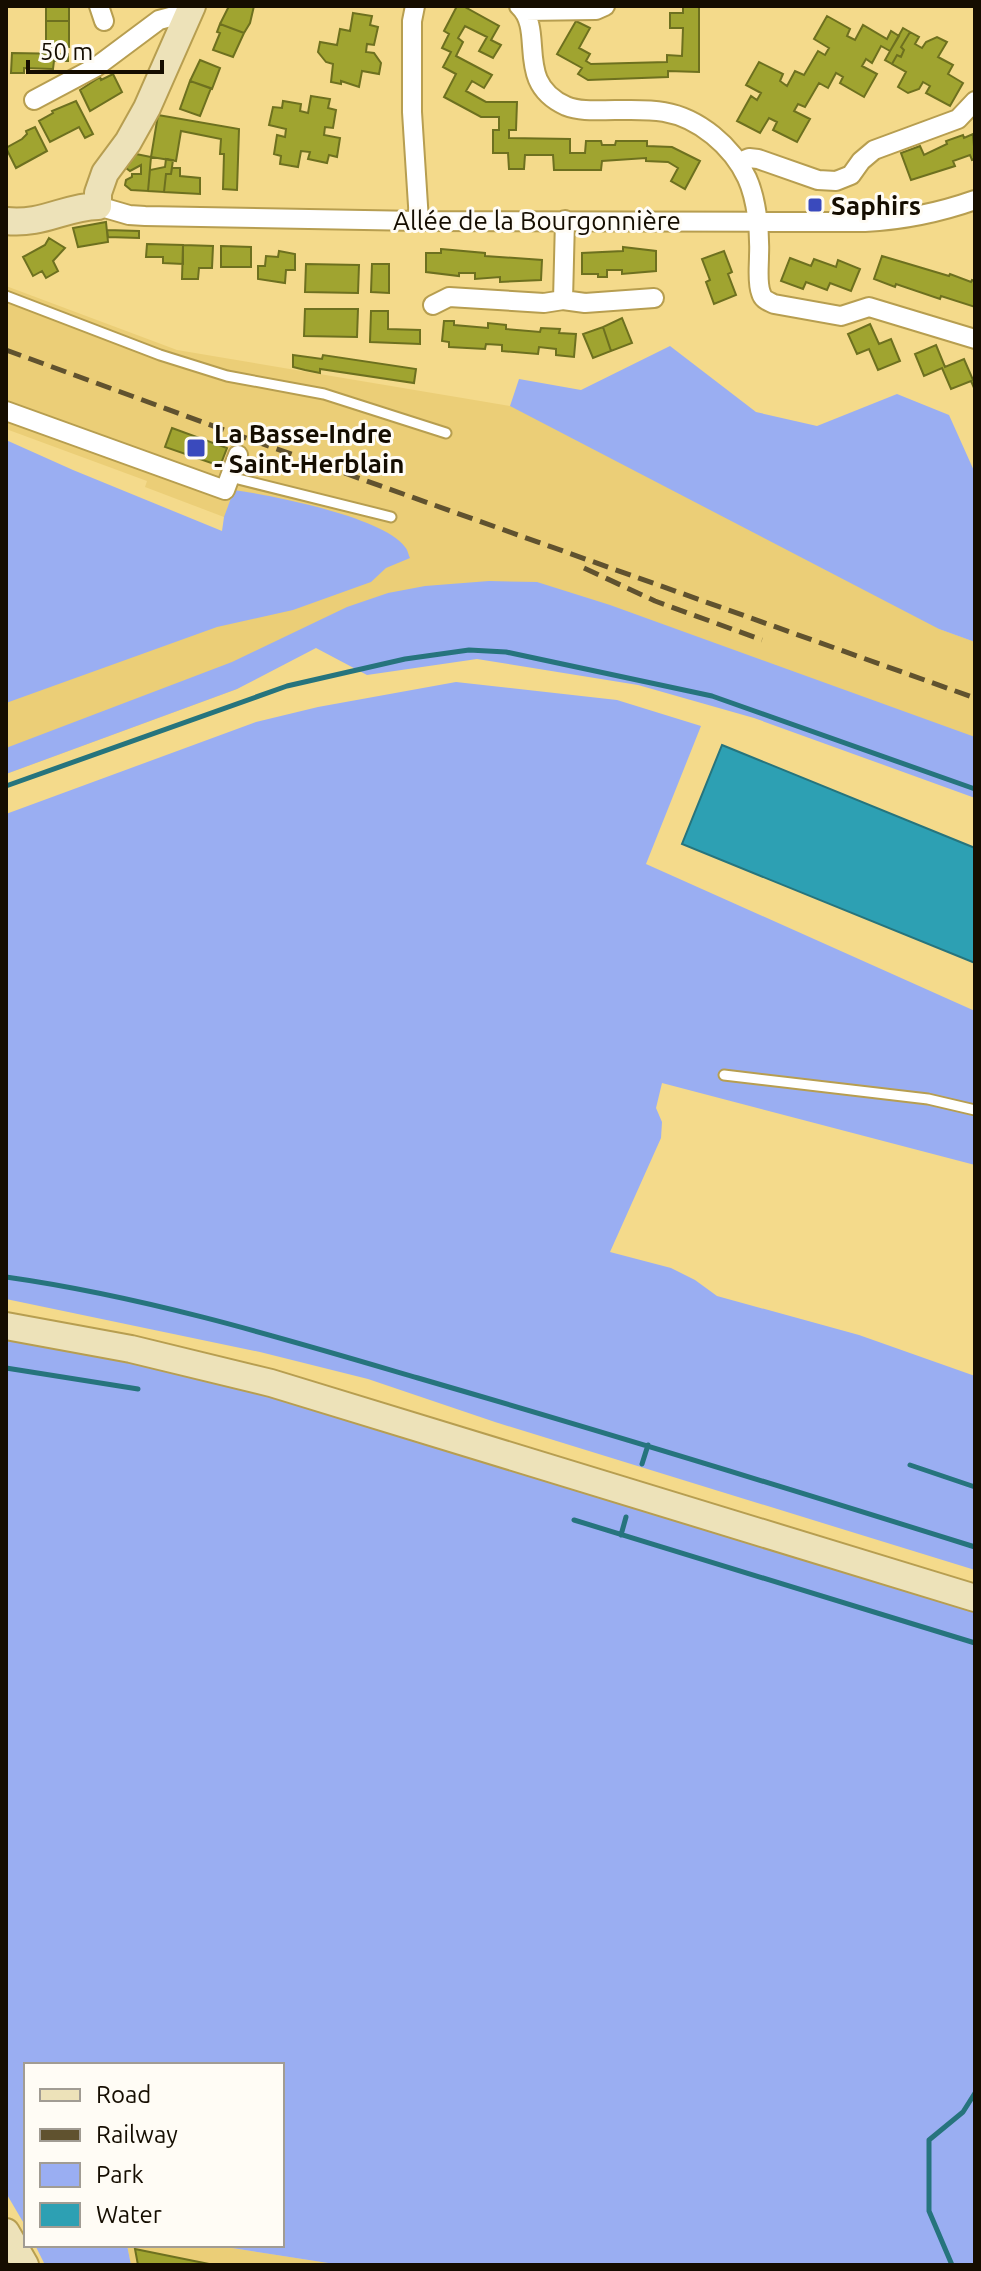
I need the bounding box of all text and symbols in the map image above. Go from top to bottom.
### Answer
scale bar [28,24,162,74]
text: 50 m [40,38,93,65]
place label: Saphirs [831,191,921,220]
marker: Saphirs [806,196,824,214]
street label: Allée de la Bourgonnière [393,206,681,235]
place label: La Basse-Indre - Saint-Herblain [214,419,404,478]
marker: La Basse-Indre - Saint-Herblain [185,437,207,459]
legend [24,2063,284,2247]
text: Road [96,2081,151,2108]
text: Railway [96,2121,178,2148]
text: Park [96,2161,144,2188]
text: Water [96,2201,162,2228]

